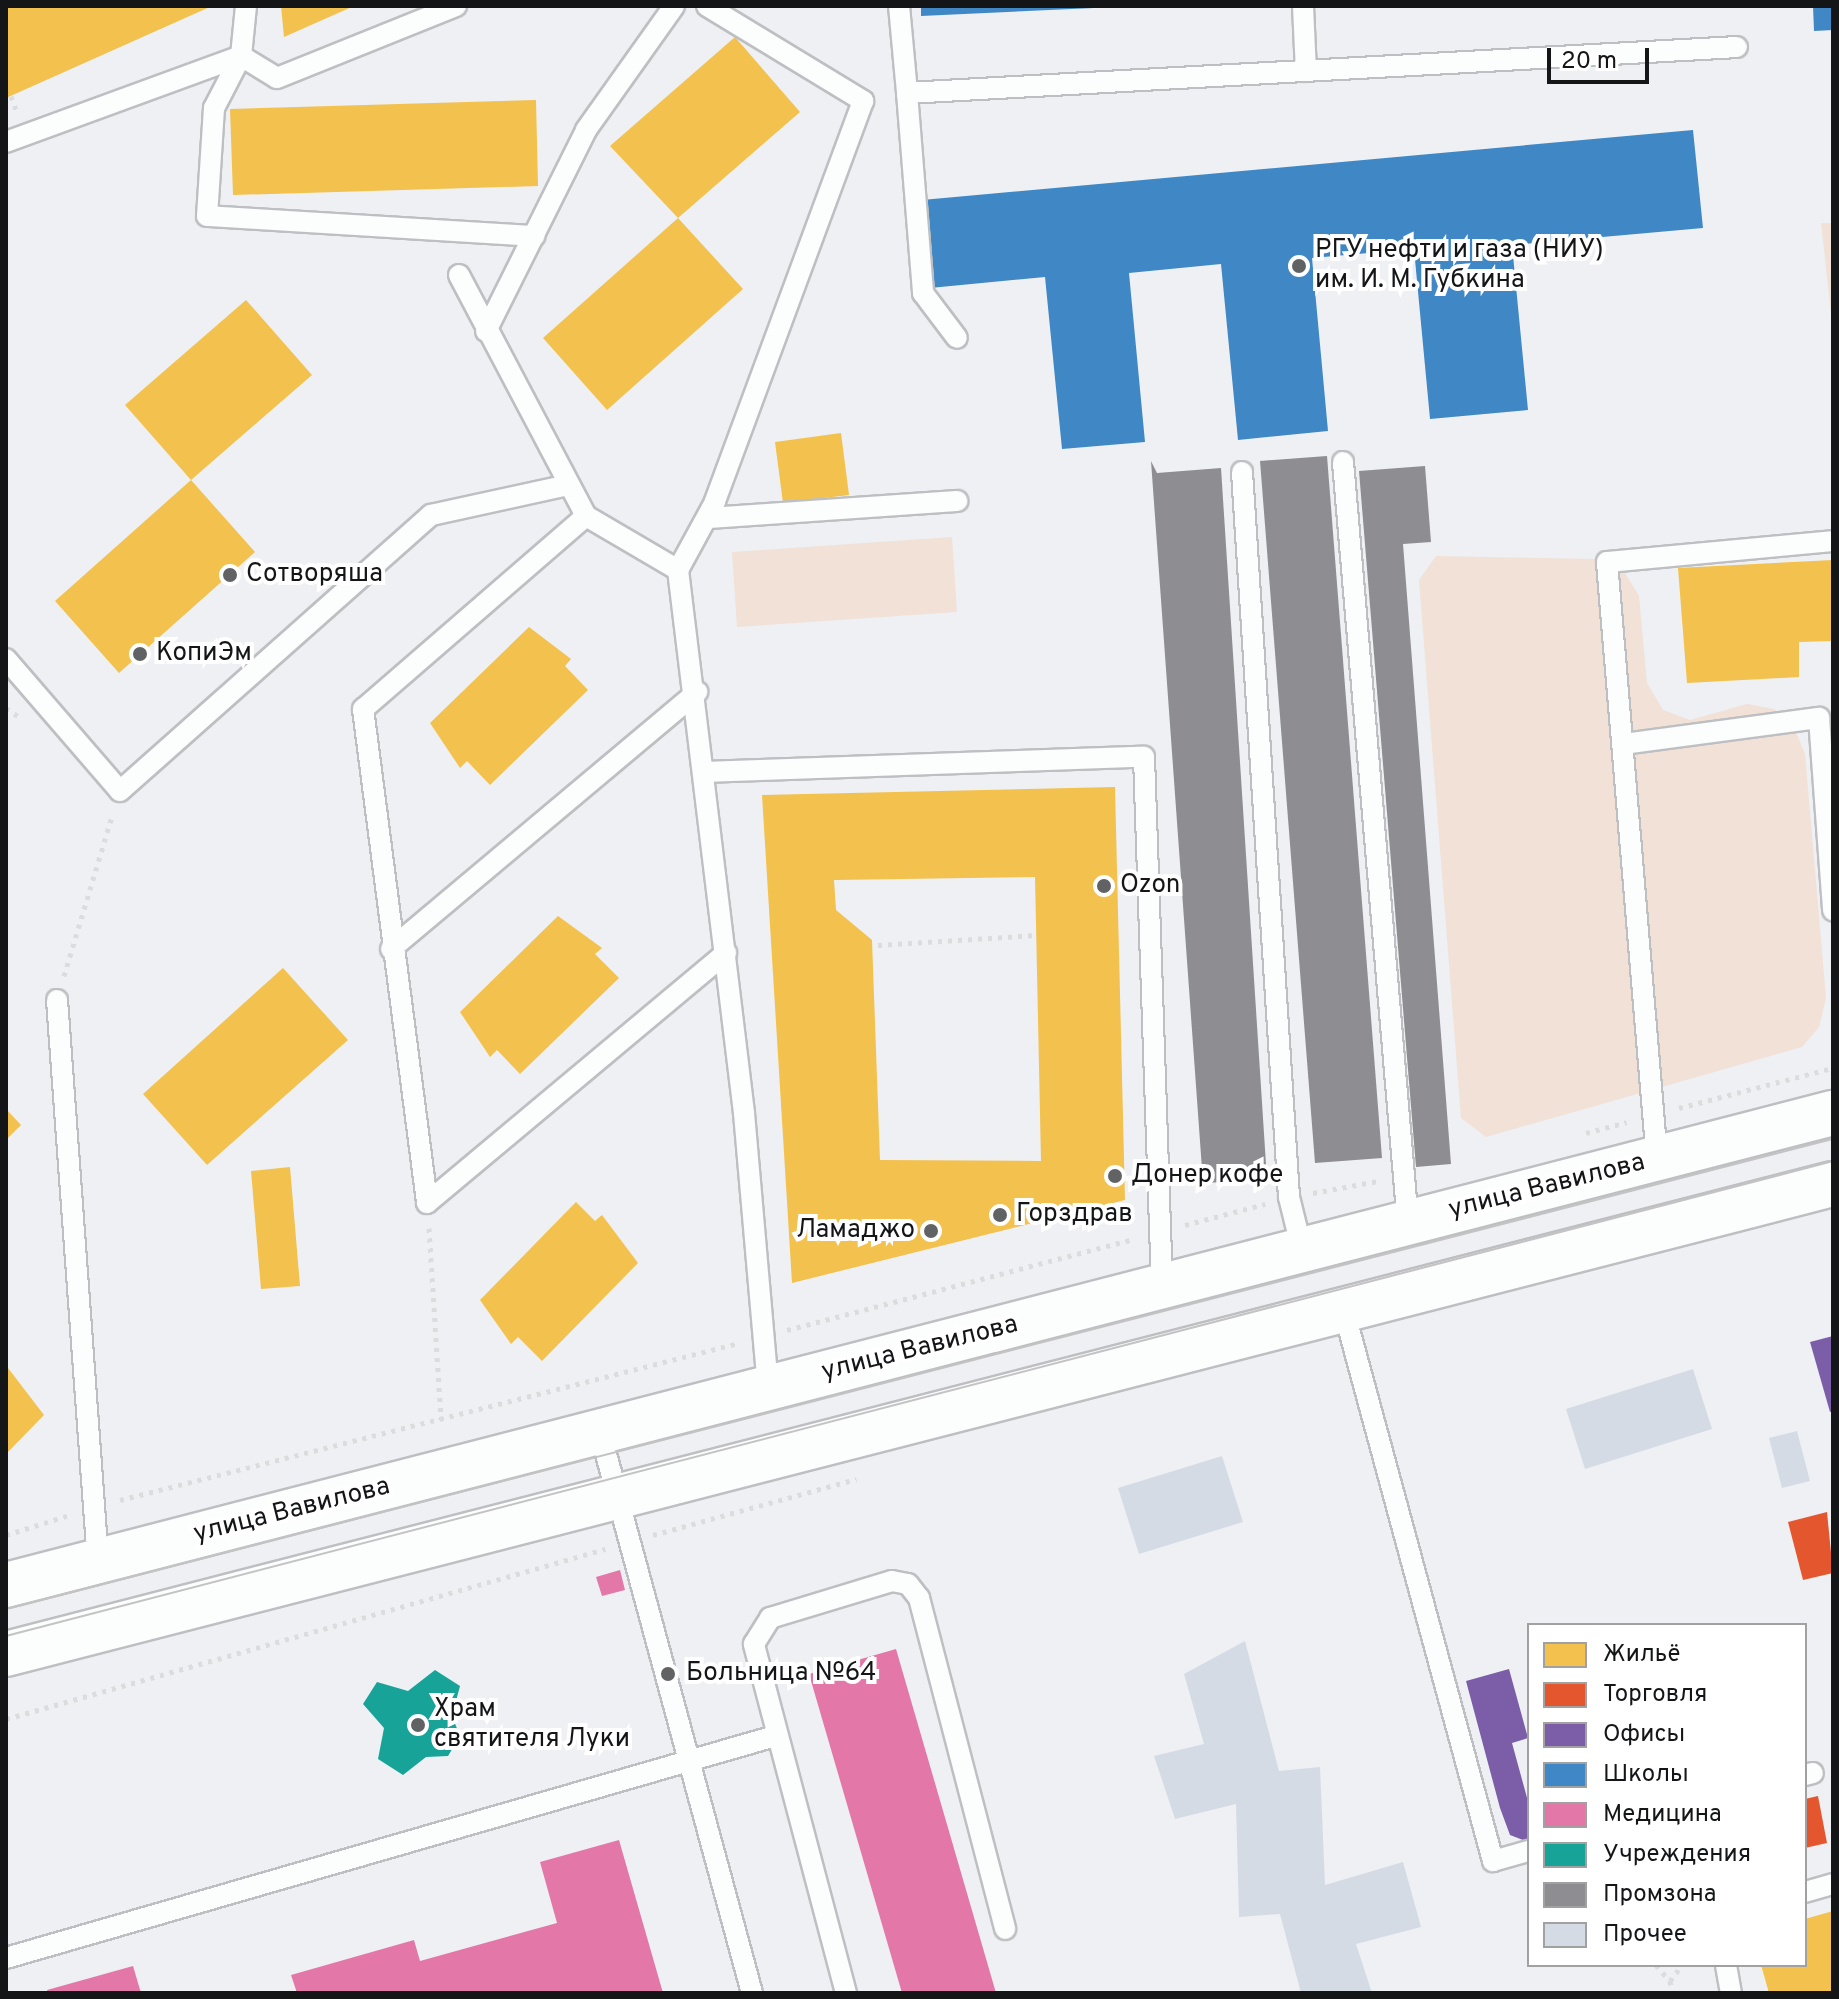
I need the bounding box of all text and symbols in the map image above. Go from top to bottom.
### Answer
scale bar [1551,32,1653,82]
text: 20 m [1561,47,1617,77]
place label: РГУ нефти и газа (НИУ) им. И. М. Губкина [1315,235,1605,296]
marker: РГУ нефти и газа (НИУ) им. И. М. Губкина [1290,257,1308,275]
place label: Сотворяша [246,559,383,591]
marker: Сотворяша [221,566,239,584]
place label: КопиЭм [156,638,252,670]
marker: КопиЭм [131,645,149,663]
place label: Ozon [1120,870,1180,902]
marker: Ozon [1095,877,1113,895]
street label: улица Вавилова [1446,1148,1648,1226]
place label: Донер кофе [1131,1160,1283,1192]
marker: Донер кофе [1106,1167,1124,1185]
place label: Горздрав [1016,1199,1133,1231]
marker: Горздрав [991,1206,1009,1224]
place label: Ламаджо [796,1215,915,1247]
marker: Ламаджо [922,1222,940,1240]
street label: улица Вавилова [819,1310,1021,1388]
street label: улица Вавилова [191,1472,393,1550]
legend [1527,1623,1807,1967]
text: Жильё [1603,1640,1680,1670]
place label: Больница №64 [686,1658,876,1690]
marker: Больница №64 [657,1663,679,1685]
text: Торговля [1603,1680,1707,1710]
place label: Храм святителя Луки [434,1694,630,1756]
marker: Храм святителя Луки [409,1716,427,1734]
text: Офисы [1603,1720,1685,1750]
text: Школы [1603,1760,1689,1790]
text: Медицина [1603,1800,1722,1830]
text: Учреждения [1603,1840,1751,1870]
text: Промзона [1603,1880,1716,1910]
text: Прочее [1603,1920,1687,1950]

